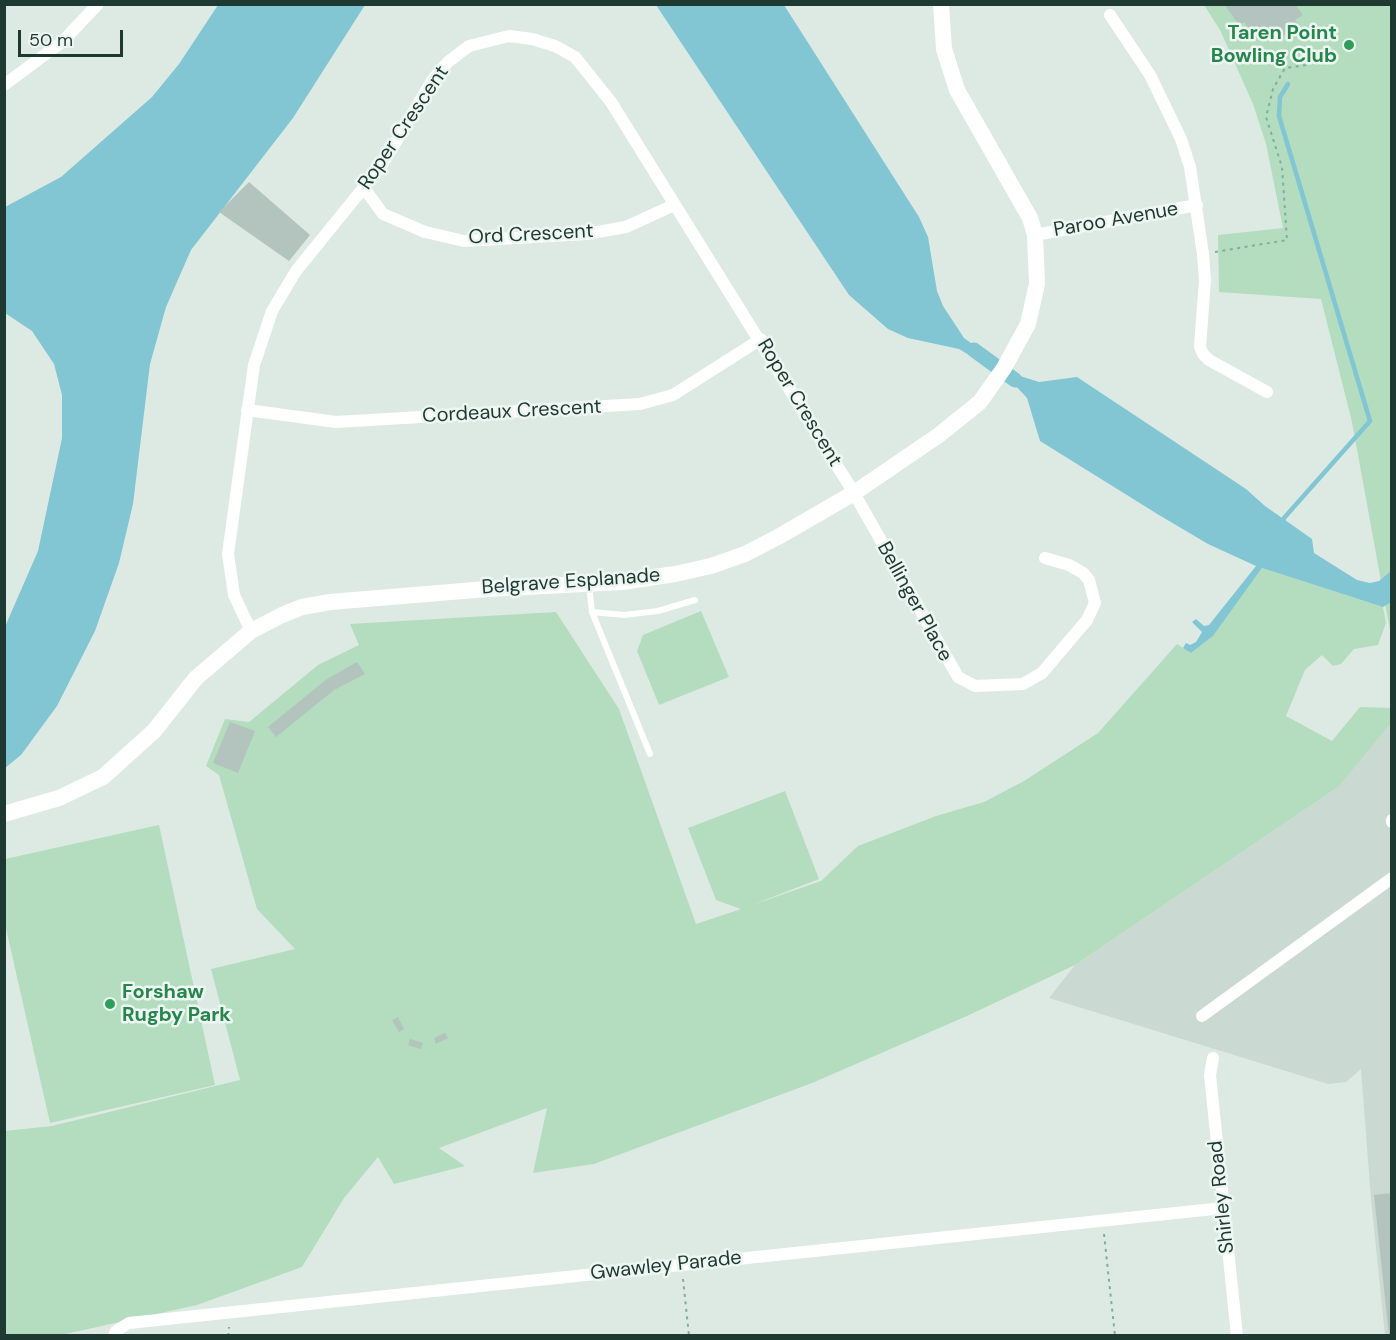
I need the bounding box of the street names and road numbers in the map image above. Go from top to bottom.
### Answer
street label: Roper Crescent [354,61,454,195]
street label: Paroo Avenue [1052,197,1180,243]
street label: Ord Crescent [468,220,594,250]
street label: Roper Crescent [751,335,847,471]
street label: Cordeaux Crescent [422,395,602,429]
street label: Bellinger Place [871,538,957,666]
street label: Belgrave Esplanade [481,564,661,600]
street label: Shirley Road [1204,1139,1240,1255]
street label: Gwawley Parade [589,1246,743,1286]

